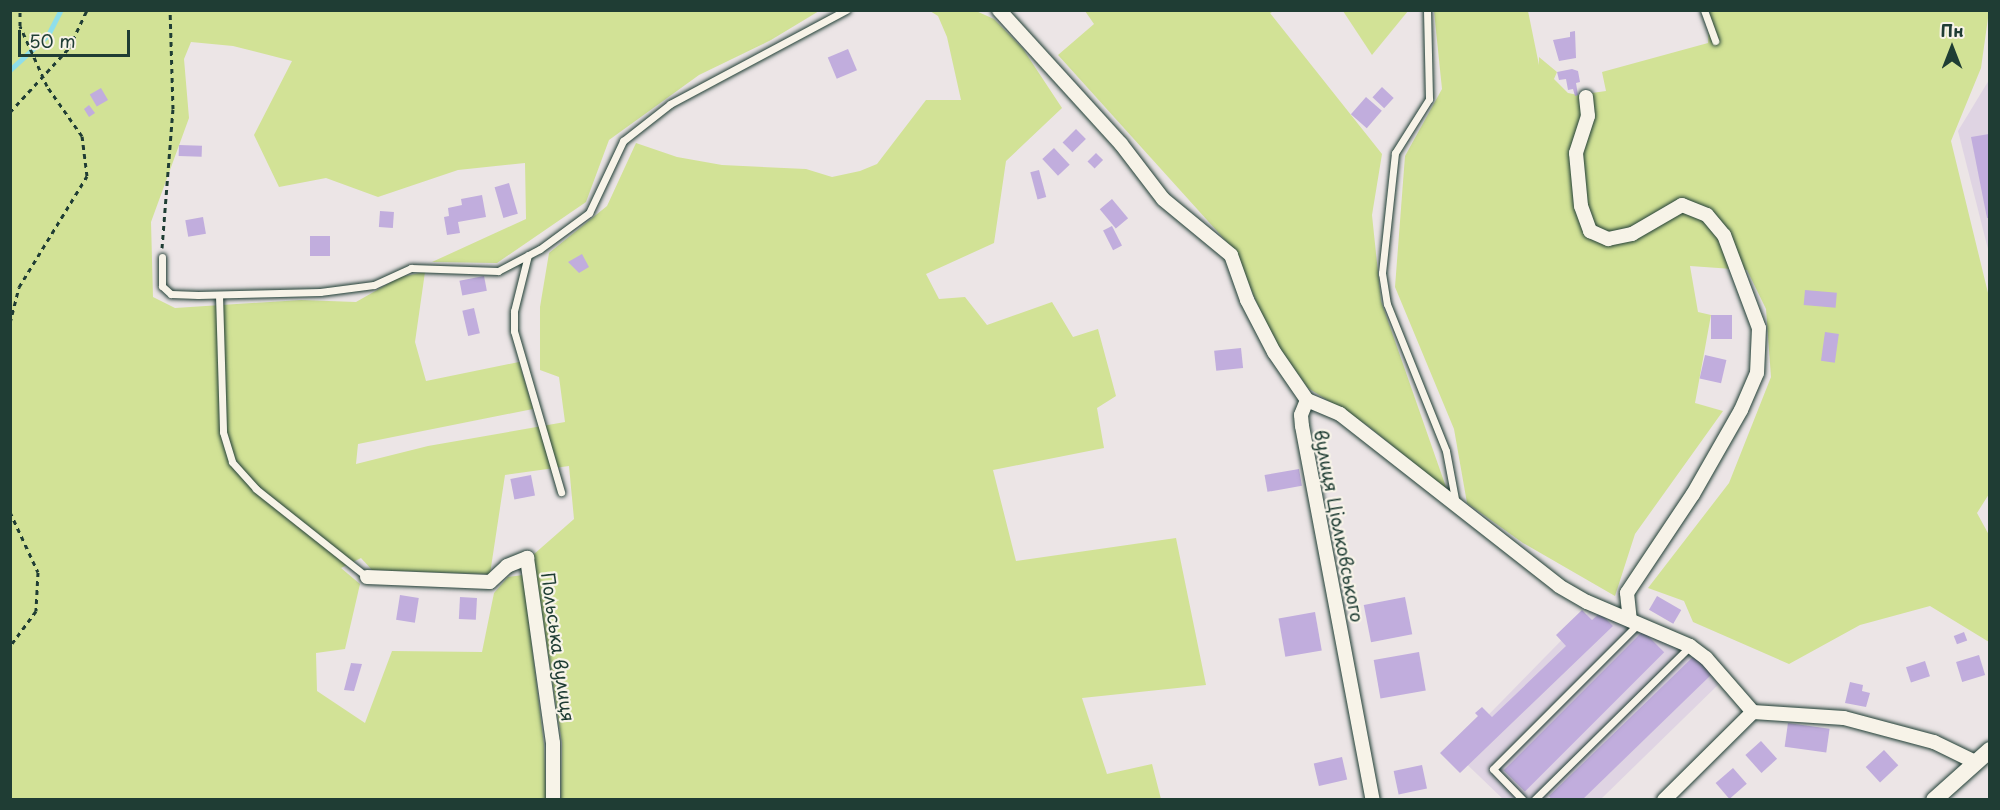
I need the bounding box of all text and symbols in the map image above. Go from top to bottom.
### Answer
scale bar [21,18,134,56]
north arrow [1922,18,1982,78]
text: Пн [1940,18,1964,42]
text: 50 m [29,27,76,54]
street label: вулиця Ціолковського [1310,428,1368,624]
street label: Польська вулиця [537,571,579,723]

